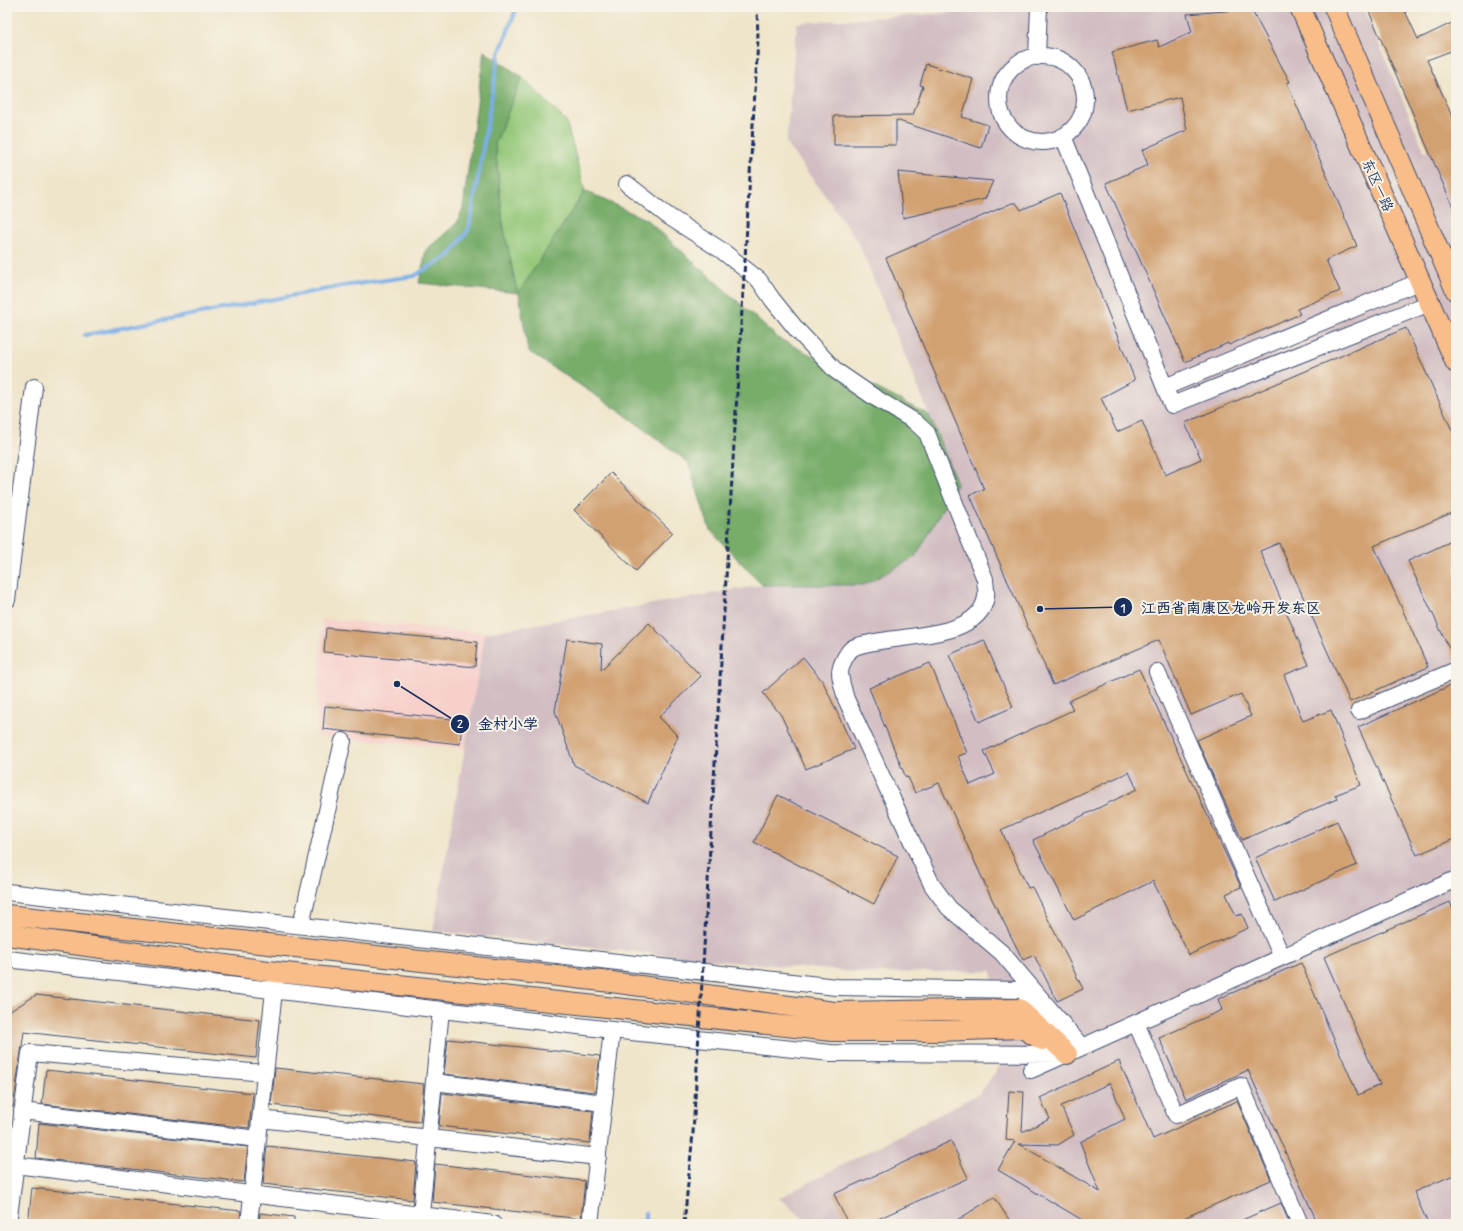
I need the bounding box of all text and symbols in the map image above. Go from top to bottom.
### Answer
street label: 东区一路 [1357,156,1397,215]
callout: 江西省南康区龙岭开发东区 [1113,594,1329,621]
text: 江西省南康区龙岭开发东区 [1141,599,1321,619]
text: 1 [1120,601,1126,617]
callout: 金村小学 [450,710,546,737]
text: 金村小学 [478,715,538,735]
text: 2 [457,717,463,733]

